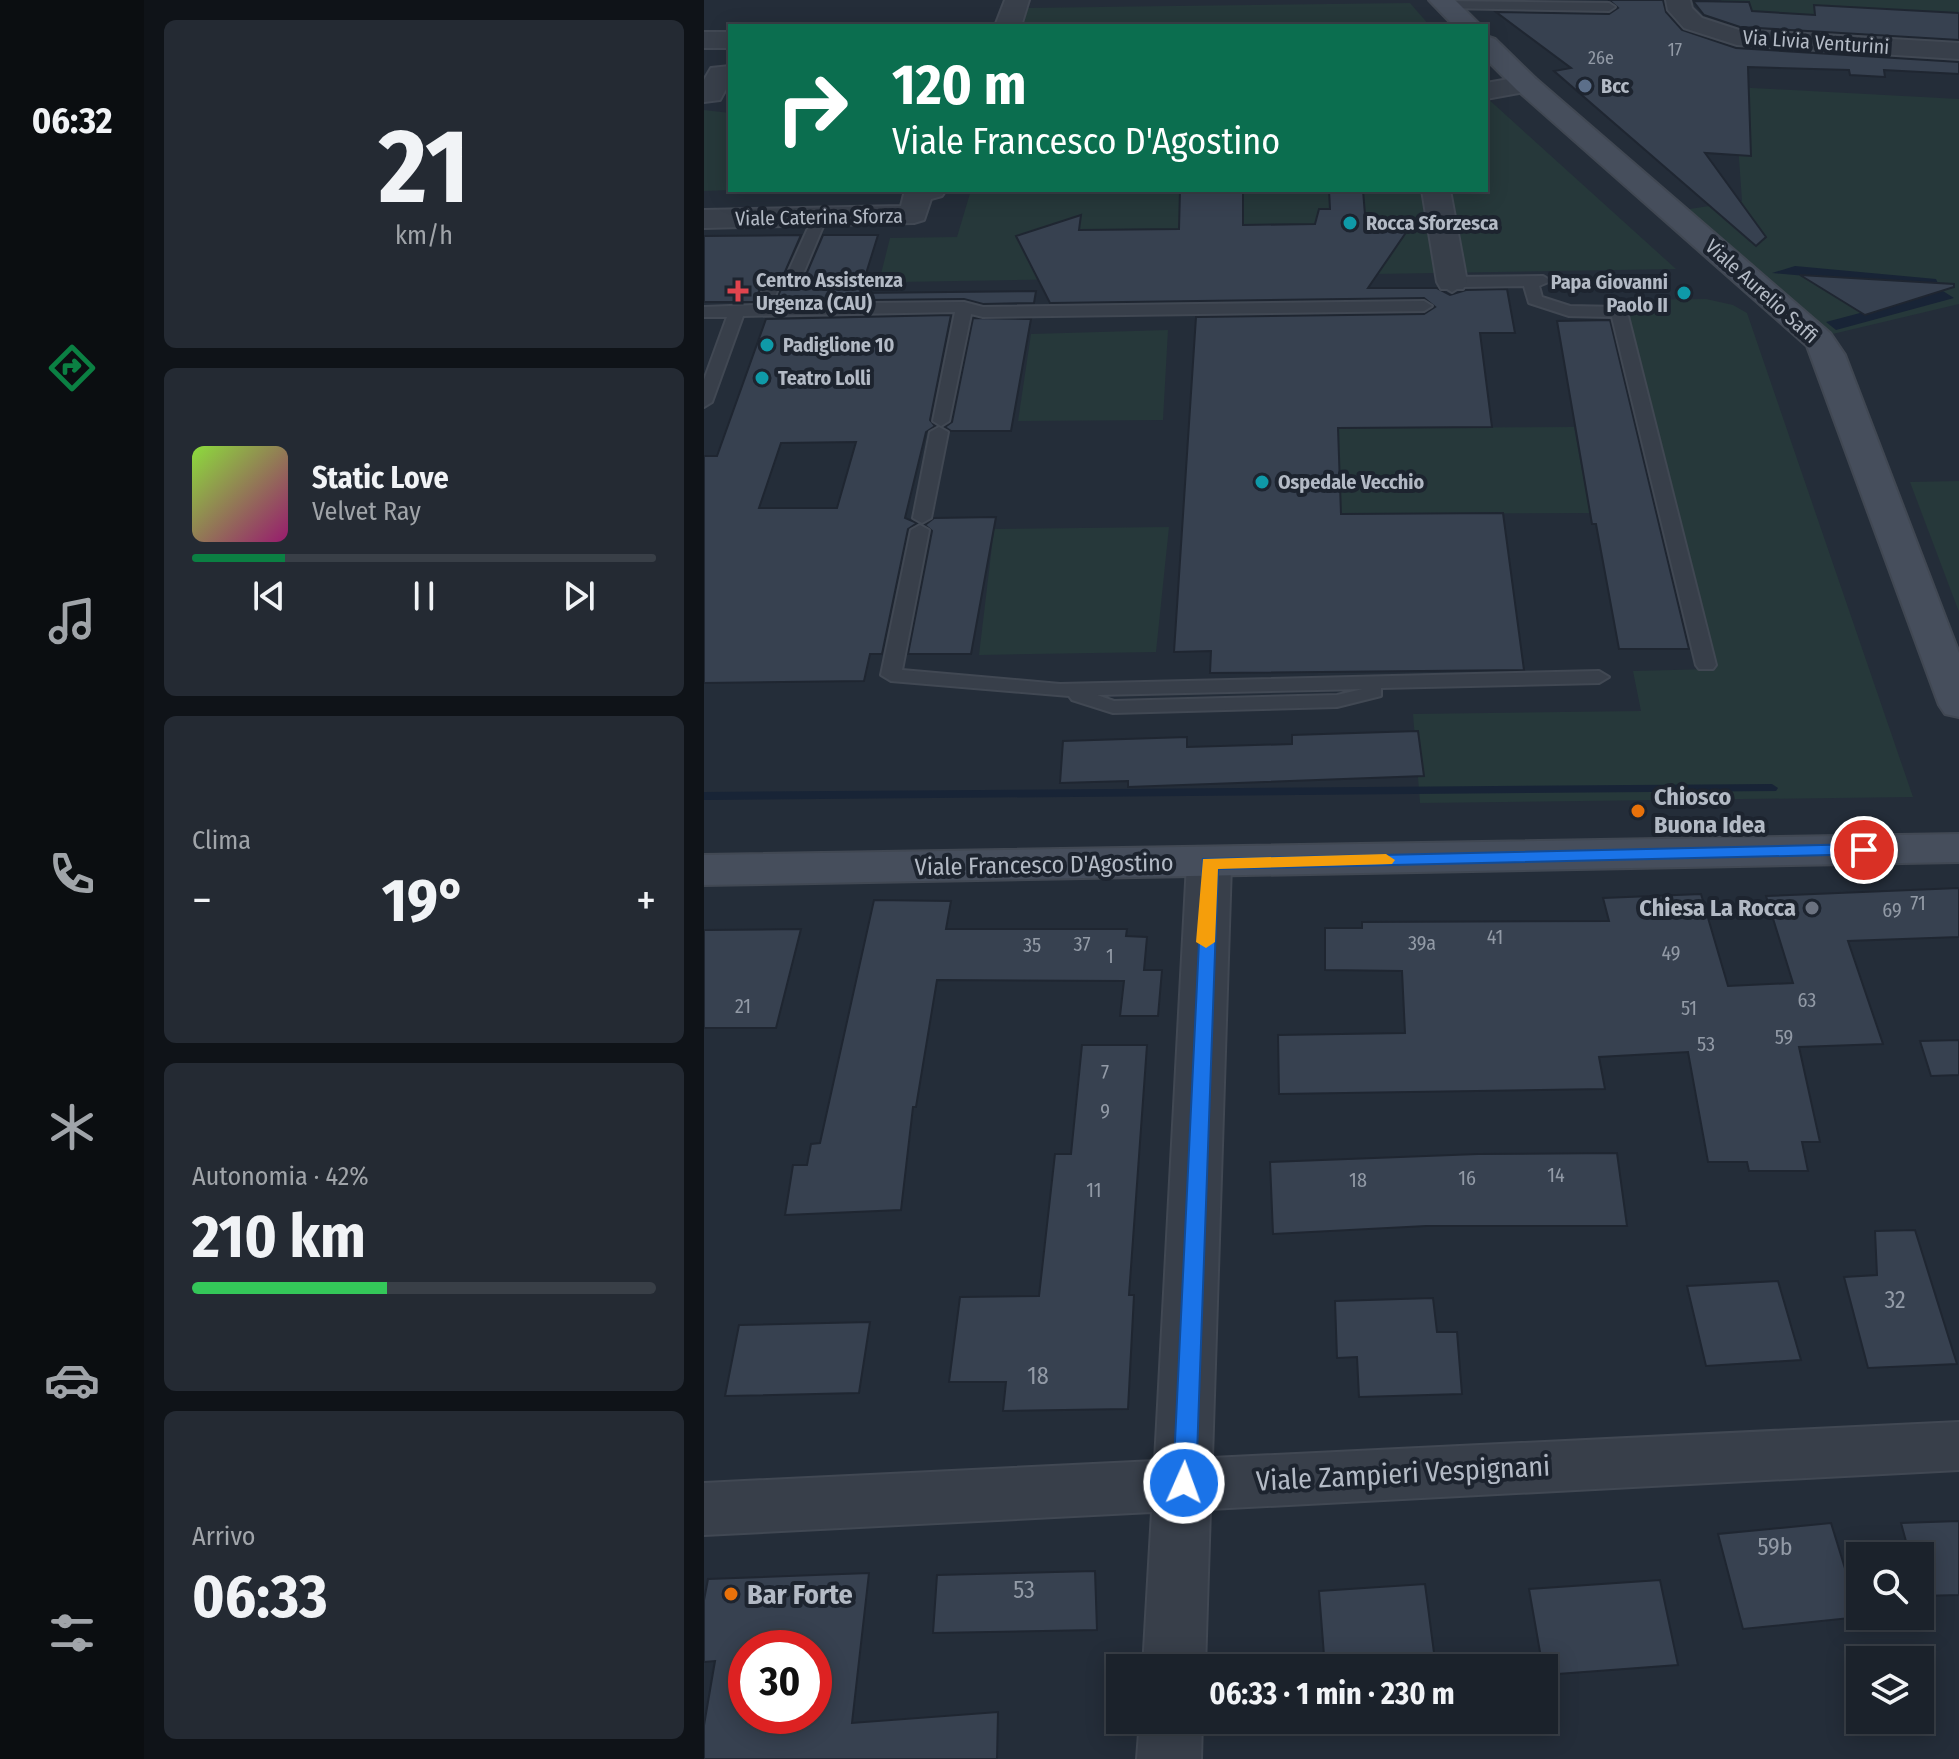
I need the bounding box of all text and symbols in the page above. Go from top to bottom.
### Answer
street label: Via Livia Venturini [1742,25,1890,59]
house number: 17 [1668,39,1682,61]
house number: 26e [1588,47,1614,69]
text: 120 m [892,52,1027,119]
icon: right [760,56,864,160]
place label: Bcc [1601,74,1630,98]
marker: Bcc [1576,77,1594,95]
text: 06:32 [32,99,112,143]
text: 21 [379,105,469,230]
text: Viale Francesco D'Agostino [892,120,1280,164]
street label: Viale Caterina Sforza [735,204,903,230]
place label: Rocca Sforzesca [1366,211,1499,235]
marker: Rocca Sforzesca [1341,214,1359,232]
text: km/h [395,220,453,251]
street label: Viale Aurelio Saffi [1701,234,1823,348]
place label: Centro Assistenza Urgenza (CAU) [756,268,903,315]
place label: Papa Giovanni Paolo II [1551,270,1668,317]
marker: Centro Assistenza Urgenza (CAU) [727,280,749,302]
marker: Papa Giovanni Paolo II [1675,284,1693,302]
place label: Padiglione 10 [783,333,894,357]
marker: Padiglione 10 [758,336,776,354]
icon: directions [44,340,100,396]
place label: Teatro Lolli [778,366,871,390]
marker: Teatro Lolli [753,369,771,387]
text: Static Love [312,460,449,496]
place label: Ospedale Vecchio [1278,470,1424,494]
marker: Ospedale Vecchio [1253,473,1271,491]
text: Velvet Ray [312,496,421,527]
icon: previous [247,574,291,618]
icon: pause [402,574,446,618]
icon: next [557,574,601,618]
icon: music [44,593,100,649]
place label: Chiosco Buona Idea [1654,783,1766,839]
marker: Chiosco Buona Idea [1629,802,1647,820]
pin [1830,816,1898,884]
text: Clima [192,825,251,856]
icon: arrive [1842,828,1886,872]
icon: phone [44,846,100,902]
street label: Viale Francesco D'Agostino [914,849,1174,881]
text: 19° [382,865,466,937]
text: − [192,874,212,927]
text: + [636,874,656,927]
house number: 71 [1910,891,1926,915]
place label: Chiesa La Rocca [1639,894,1796,922]
house number: 69 [1882,898,1902,922]
marker: Chiesa La Rocca [1803,899,1821,917]
house number: 41 [1487,925,1503,949]
house number: 39a [1408,931,1436,955]
house number: 37 [1073,932,1091,956]
house number: 35 [1023,933,1041,957]
house number: 49 [1661,941,1681,965]
house number: 1 [1106,944,1114,968]
house number: 63 [1798,988,1816,1012]
house number: 21 [735,994,751,1018]
house number: 51 [1681,996,1697,1020]
house number: 59 [1775,1025,1793,1049]
house number: 53 [1697,1032,1715,1056]
house number: 7 [1101,1060,1109,1084]
icon: climate [44,1099,100,1155]
house number: 9 [1100,1099,1110,1123]
text: Autonomia · 42% [192,1161,369,1192]
house number: 14 [1547,1163,1565,1187]
house number: 16 [1458,1166,1476,1190]
house number: 18 [1349,1168,1367,1192]
house number: 11 [1086,1178,1102,1202]
text: 210 km [192,1201,366,1273]
house number: 32 [1884,1286,1906,1314]
icon: car [44,1352,100,1408]
house number: 18 [1027,1362,1049,1390]
position arrow [1142,1441,1226,1525]
street label: Viale Zampieri Vespignani [1255,1449,1551,1498]
text: Arrivo [192,1521,256,1552]
house number: 59b [1757,1533,1793,1561]
map controls [1846,1542,1934,1734]
button: search [1846,1542,1934,1630]
text: 06:33 [192,1561,328,1633]
house number: 53 [1013,1576,1035,1604]
place label: Bar Forte [747,1578,853,1611]
marker: Bar Forte [722,1585,740,1603]
icon: filters [44,1605,100,1661]
speed limit sign: 30 [728,1630,832,1734]
button: layers [1846,1646,1934,1734]
text: 06:33 · 1 min · 230 m [1209,1676,1455,1712]

